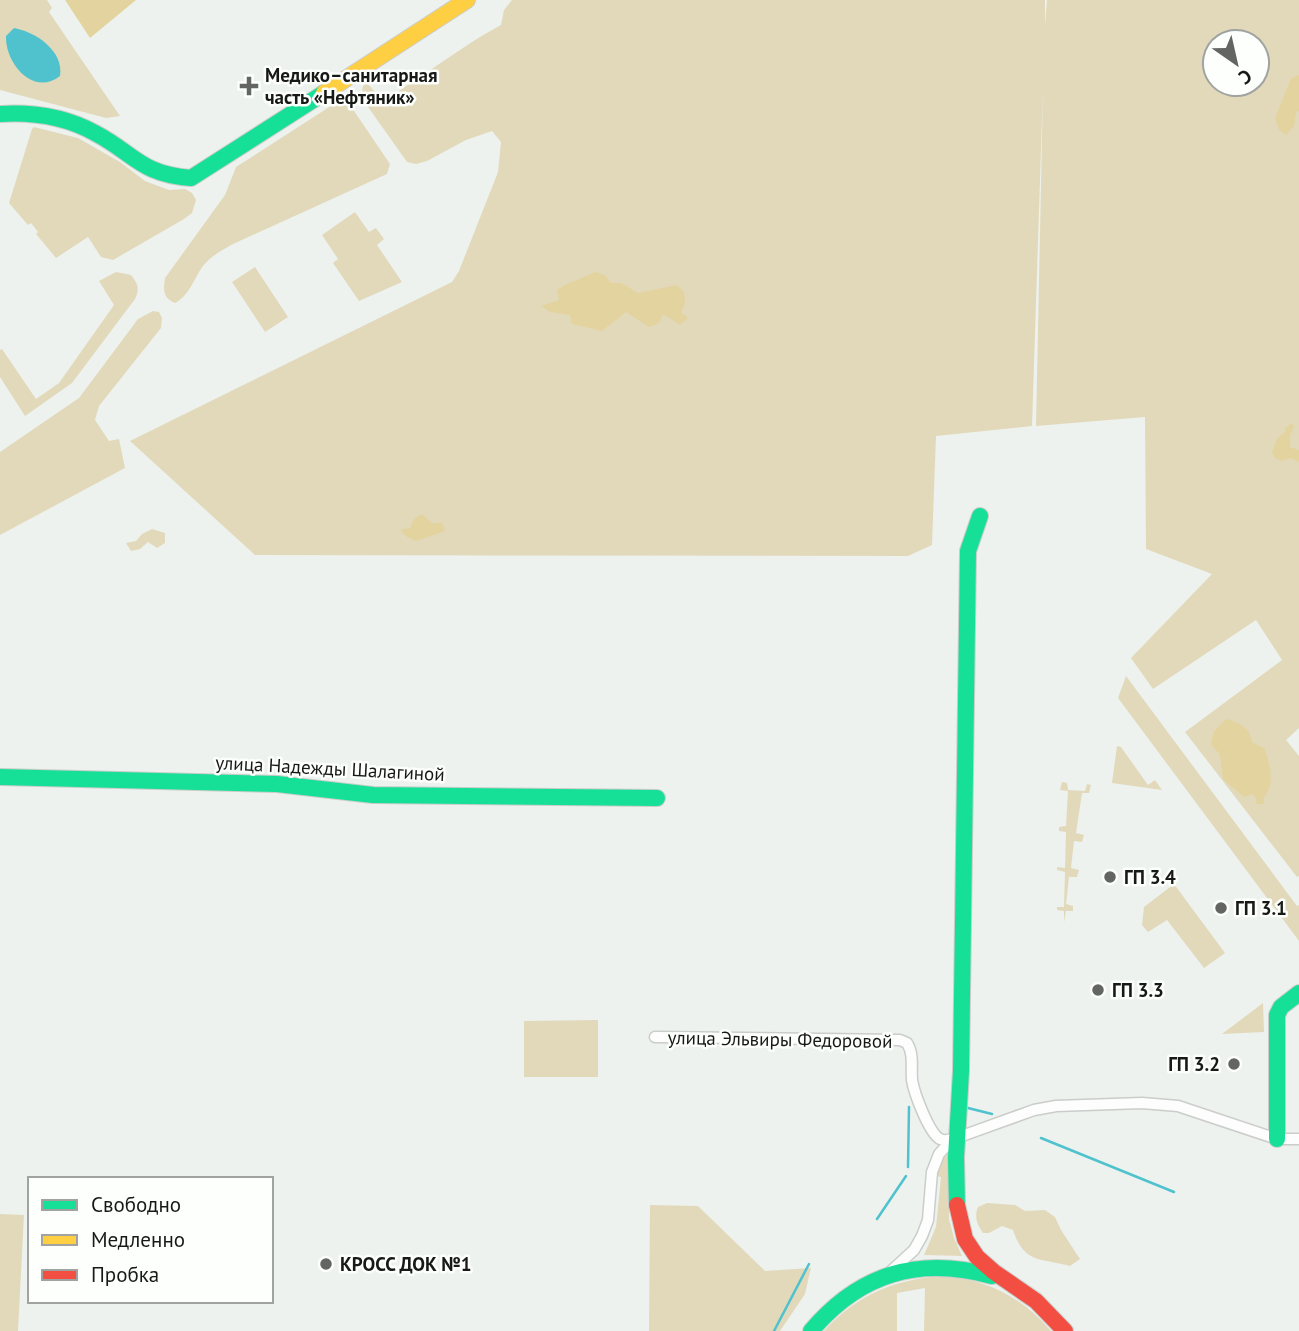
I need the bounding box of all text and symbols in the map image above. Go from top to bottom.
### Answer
north arrow [1201,28,1271,98]
place label: Медико–санитарная часть «Нефтяник» [265,63,438,109]
text: С [1234,64,1257,90]
marker: Медико–санитарная часть «Нефтяник» [239,76,259,96]
street label: улица Надежды Шалагиной [215,750,445,786]
place label: ГП 3.4 [1124,865,1176,889]
marker: ГП 3.4 [1102,869,1118,885]
place label: ГП 3.1 [1235,896,1287,920]
marker: ГП 3.1 [1213,900,1229,916]
place label: ГП 3.3 [1112,978,1164,1002]
marker: ГП 3.3 [1090,982,1106,998]
street label: улица Эльвиры Федоровой [667,1025,893,1053]
place label: ГП 3.2 [1168,1052,1220,1076]
marker: ГП 3.2 [1226,1056,1242,1072]
legend [28,1177,273,1303]
text: Свободно [91,1191,181,1218]
text: Медленно [91,1226,185,1253]
place label: КРОСС ДОК №1 [340,1252,472,1276]
marker: КРОСС ДОК №1 [318,1256,334,1272]
text: Пробка [91,1261,159,1288]

